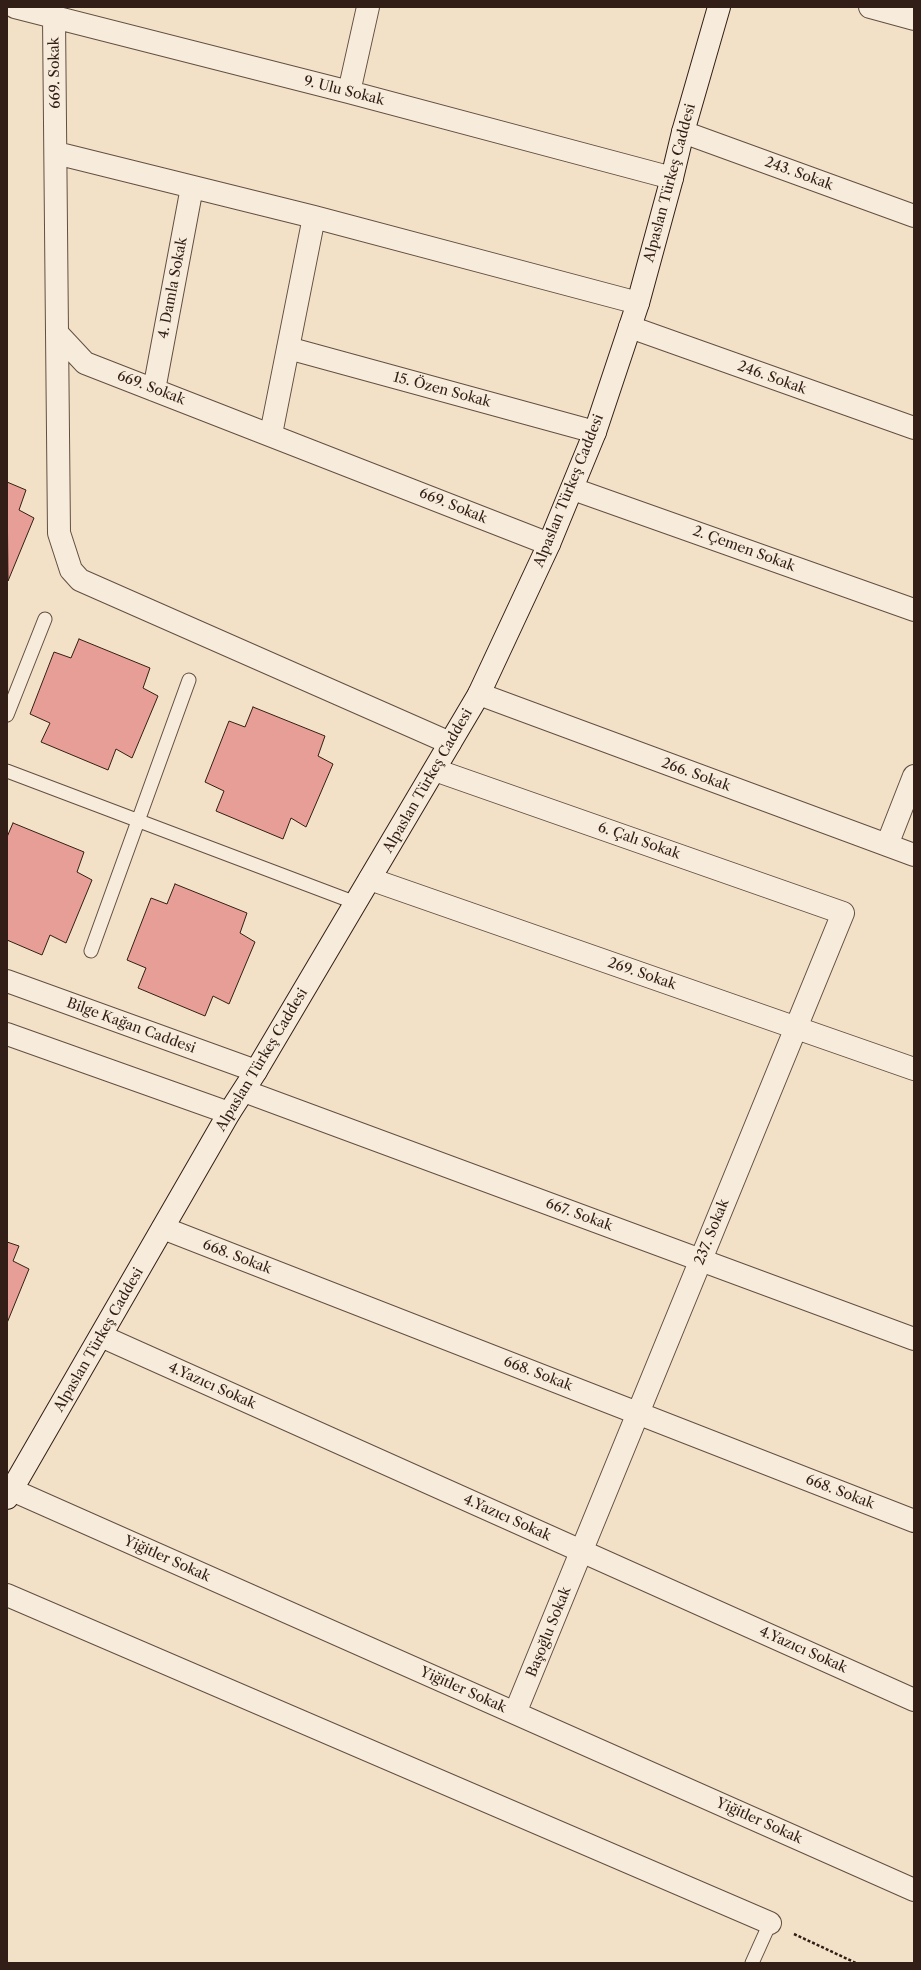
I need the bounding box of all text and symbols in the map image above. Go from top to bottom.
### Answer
street label: 669. Sokak [46,37,64,109]
street label: 9. Ulu Sokak [302,73,386,109]
street label: Alpaslan Türkeş Caddesi [641,102,699,264]
street label: 243. Sokak [763,154,835,194]
street label: 4. Damla Sokak [155,236,191,340]
street label: 246. Sokak [735,358,809,398]
street label: 669. Sokak [115,367,187,409]
street label: 15. Özen Sokak [391,369,493,411]
street label: Alpaslan Türkeş Caddesi [531,412,607,570]
street label: 669. Sokak [417,485,489,527]
street label: 2. Çemen Sokak [691,523,797,575]
street label: Alpaslan Türkeş Caddesi [380,706,476,856]
street label: 266. Sokak [659,755,733,795]
street label: 6. Çalı Sokak [596,819,682,863]
street label: 269. Sokak [605,954,679,994]
street label: Alpaslan Türkeş Caddesi [213,986,311,1134]
street label: Bilge Kağan Caddesi [64,995,198,1057]
street label: 667. Sokak [543,1195,615,1235]
street label: 237. Sokak [691,1197,733,1267]
street label: 668. Sokak [200,1236,274,1278]
street label: Alpaslan Türkeş Caddesi [51,1265,147,1415]
street label: 668. Sokak [501,1353,575,1395]
street label: 4.Yazıcı Sokak [166,1359,258,1413]
street label: 668. Sokak [803,1471,877,1513]
street label: 4.Yazıcı Sokak [461,1491,553,1545]
street label: Yiğitler Sokak [121,1533,213,1585]
street label: Başoğlu Sokak [523,1584,575,1680]
street label: 4.Yazıcı Sokak [757,1623,849,1677]
street label: Yiğitler Sokak [417,1664,509,1716]
street label: Yiğitler Sokak [713,1795,805,1847]

